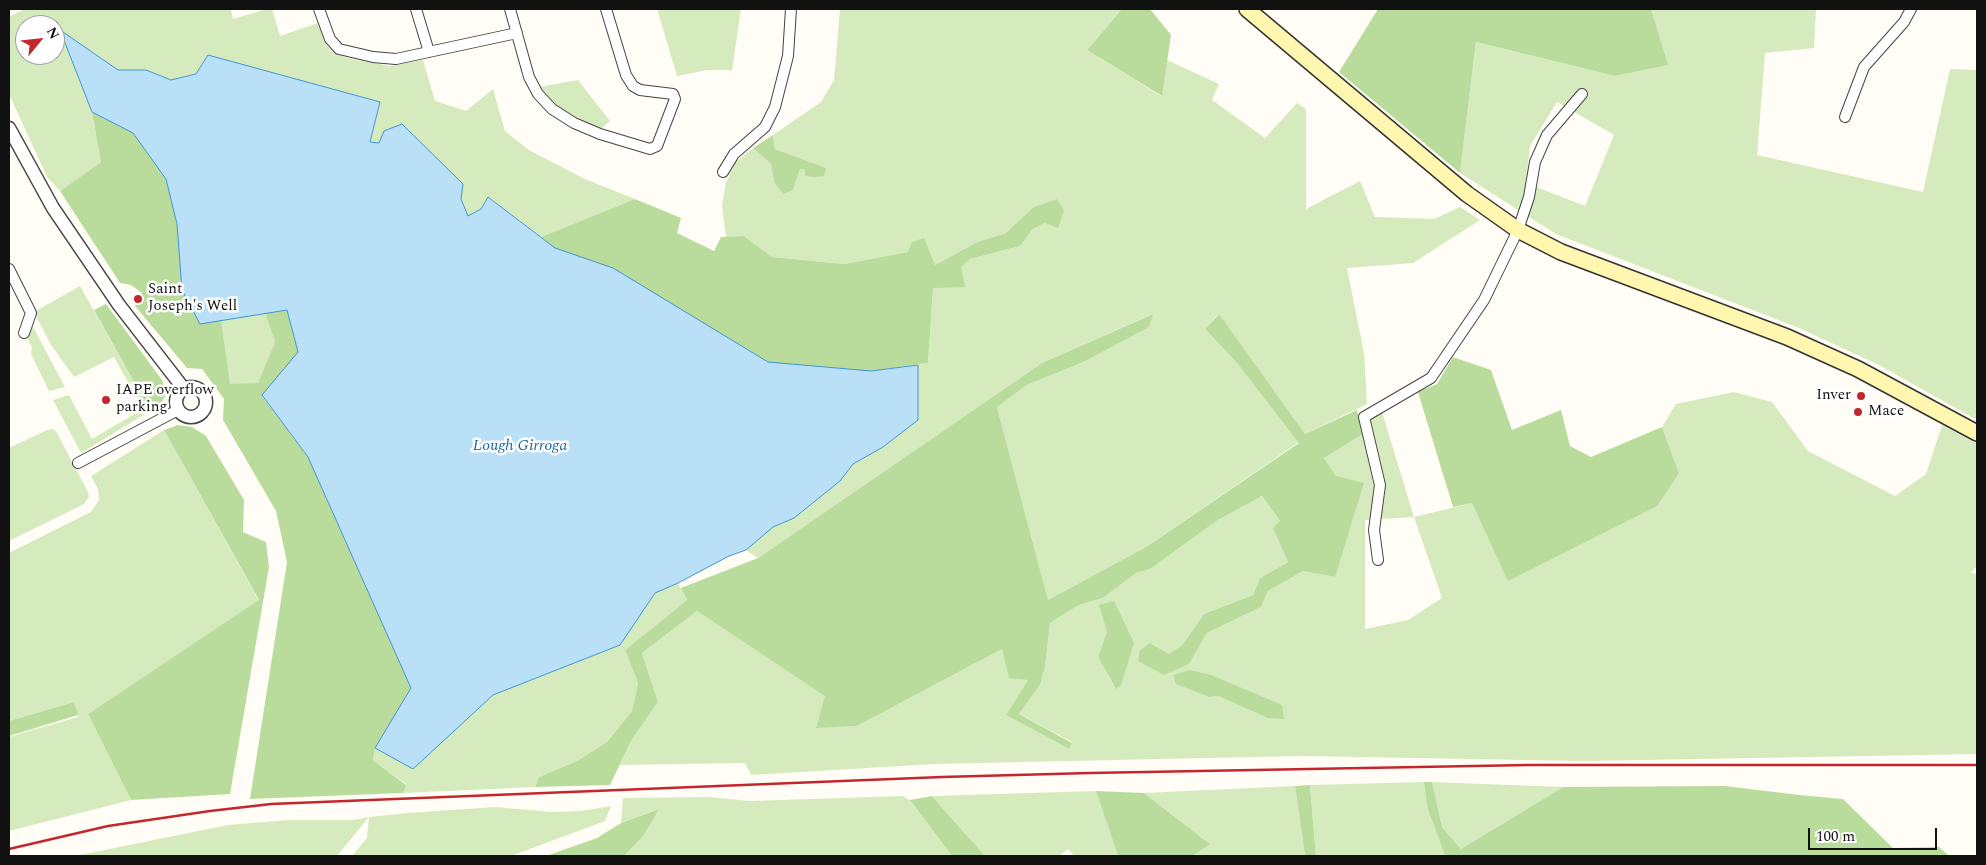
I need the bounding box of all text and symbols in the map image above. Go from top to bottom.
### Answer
north arrow [15,15,65,65]
text: N [41,23,65,43]
place label: Saint Joseph's Well [148,281,237,316]
marker: Saint Joseph's Well [132,293,144,305]
place label: IAPE overflow parking [116,382,214,417]
place label: Inver [1816,387,1851,405]
marker: Inver [1855,390,1867,402]
marker: IAPE overflow parking [100,394,112,406]
place label: Mace [1868,403,1904,421]
marker: Mace [1852,406,1864,418]
water label: Lough Girroga [473,437,567,457]
scale bar [1811,818,1940,850]
text: 100 m [1816,825,1855,848]

